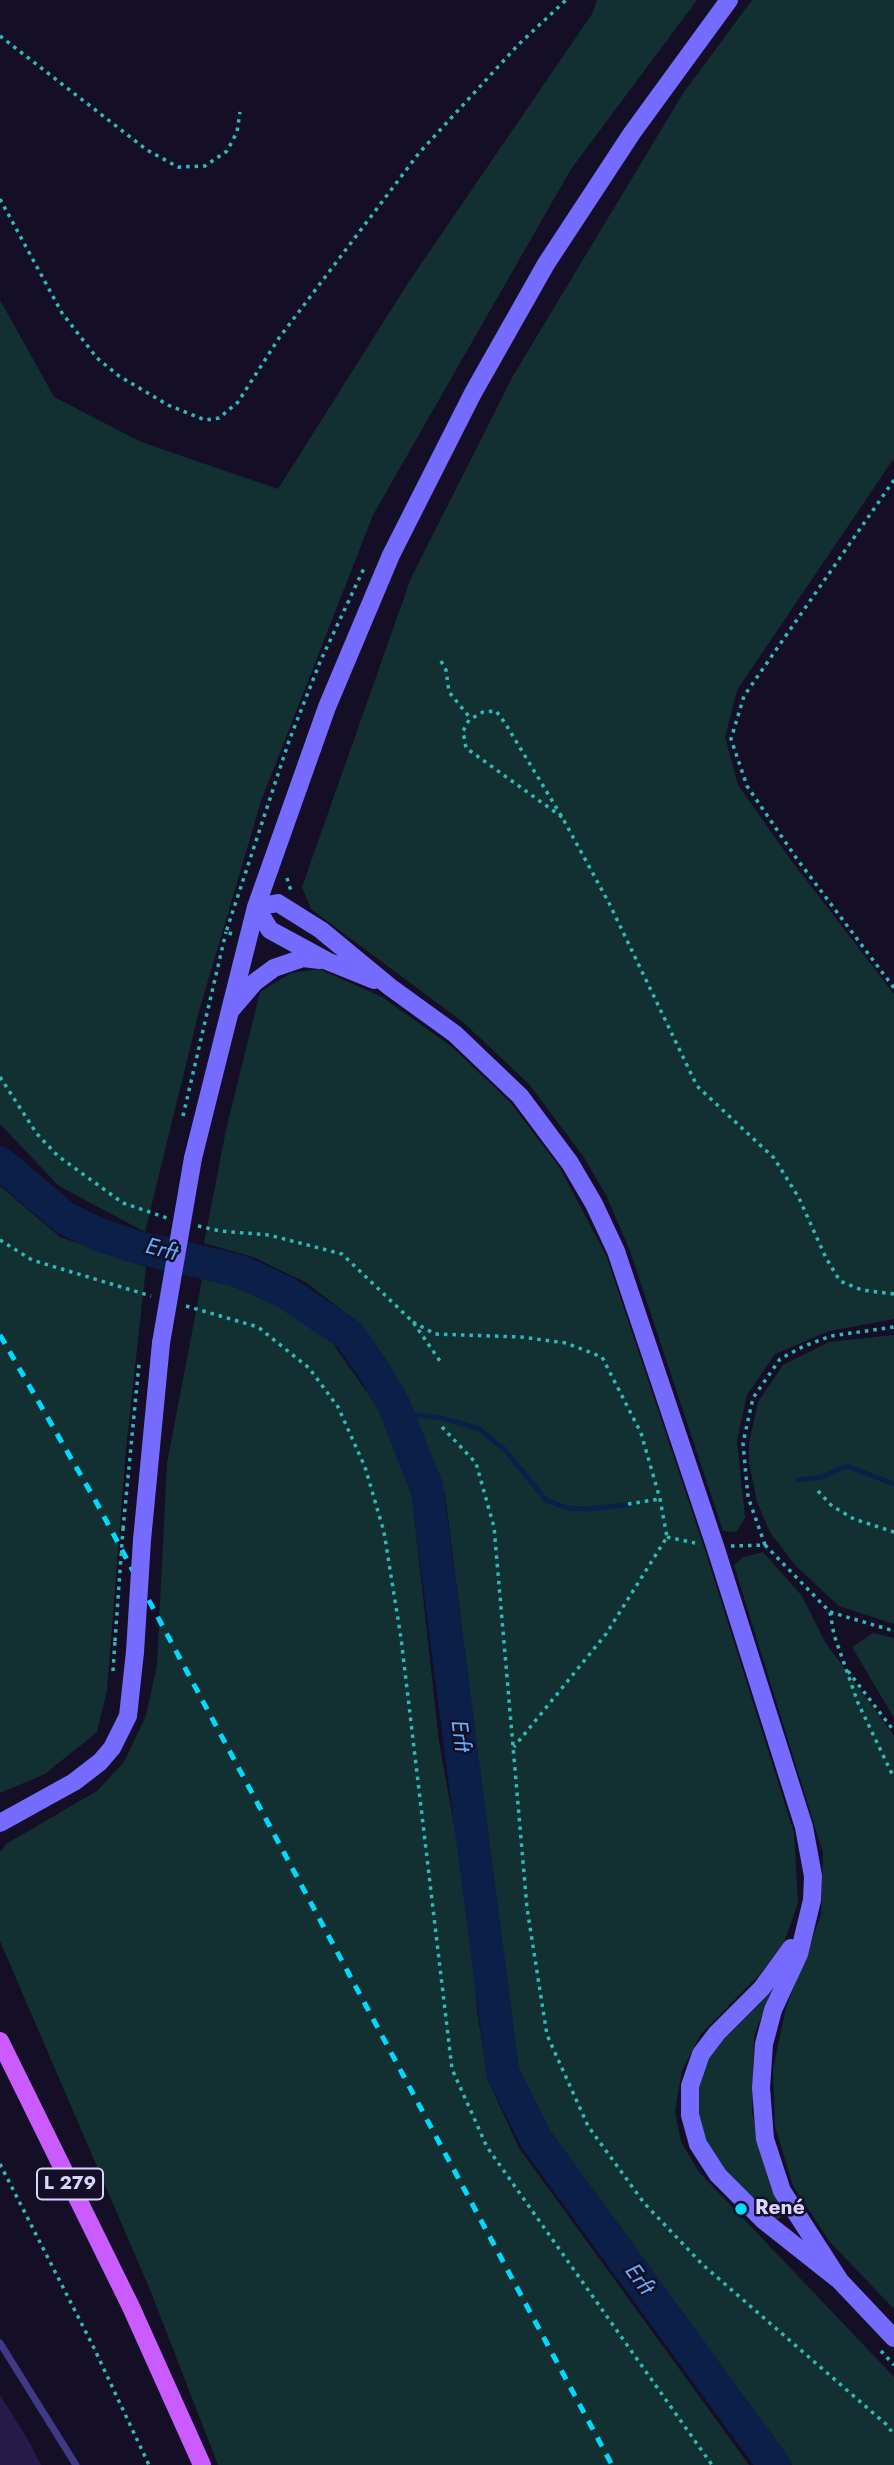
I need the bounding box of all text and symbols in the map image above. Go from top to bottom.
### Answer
water label: Erft [142,1234,180,1268]
water label: Erft [443,1719,475,1753]
road number: L 279 [37,2168,103,2200]
place label: René [755,2196,805,2222]
marker: René [733,2201,749,2217]
water label: Erft [618,2259,658,2301]

